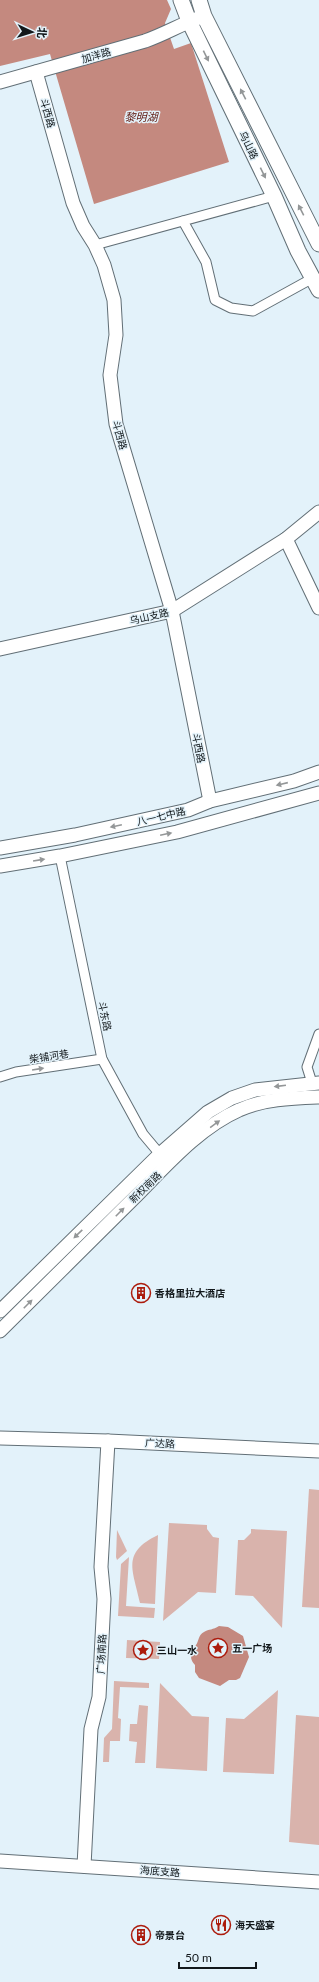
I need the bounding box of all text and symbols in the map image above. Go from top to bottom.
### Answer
north arrow [12,12,52,52]
text: 北 [36,27,49,39]
street label: 加洋路 [80,45,112,65]
one-way arrow [203,50,209,62]
one-way arrow [240,88,246,99]
street label: 斗西路 [38,97,58,129]
water label: 黎明湖 [125,110,159,123]
street label: 乌山路 [237,129,261,161]
one-way arrow [260,167,266,179]
one-way arrow [298,204,304,216]
street label: 斗西路 [110,419,130,451]
street label: 乌山支路 [128,606,170,626]
street label: 斗西路 [190,732,208,764]
one-way arrow [276,781,288,787]
street label: 八一七中路 [135,805,187,827]
one-way arrow [109,824,122,830]
one-way arrow [160,831,172,837]
one-way arrow [32,857,45,863]
street label: 斗东路 [96,1000,114,1032]
street label: 柴铺河巷 [28,1047,70,1065]
one-way arrow [32,1066,44,1072]
one-way arrow [274,1083,286,1089]
one-way arrow [210,1120,220,1128]
street label: 新权南路 [126,1169,164,1205]
one-way arrow [115,1207,125,1217]
one-way arrow [73,1229,83,1239]
building icon: 香格里拉大酒店 [130,1282,152,1304]
place label: 香格里拉大酒店 [154,1287,225,1299]
one-way arrow [23,1299,33,1309]
street label: 广达路 [145,1436,175,1450]
street label: 广场南路 [94,1634,108,1674]
place icon: 五一广场 [207,1637,229,1659]
place icon: 三山一水 [132,1639,154,1661]
place label: 五一广场 [232,1642,272,1654]
place label: 三山一水 [157,1644,197,1656]
street label: 海底支路 [140,1864,180,1878]
restaurant icon: 海天盛宴 [210,1914,232,1936]
place label: 海天盛宴 [235,1919,275,1931]
building icon: 帝景台 [130,1924,152,1946]
place label: 帝景台 [155,1929,185,1941]
scale bar [179,1944,256,1970]
text: 50 m [185,1950,212,1965]

